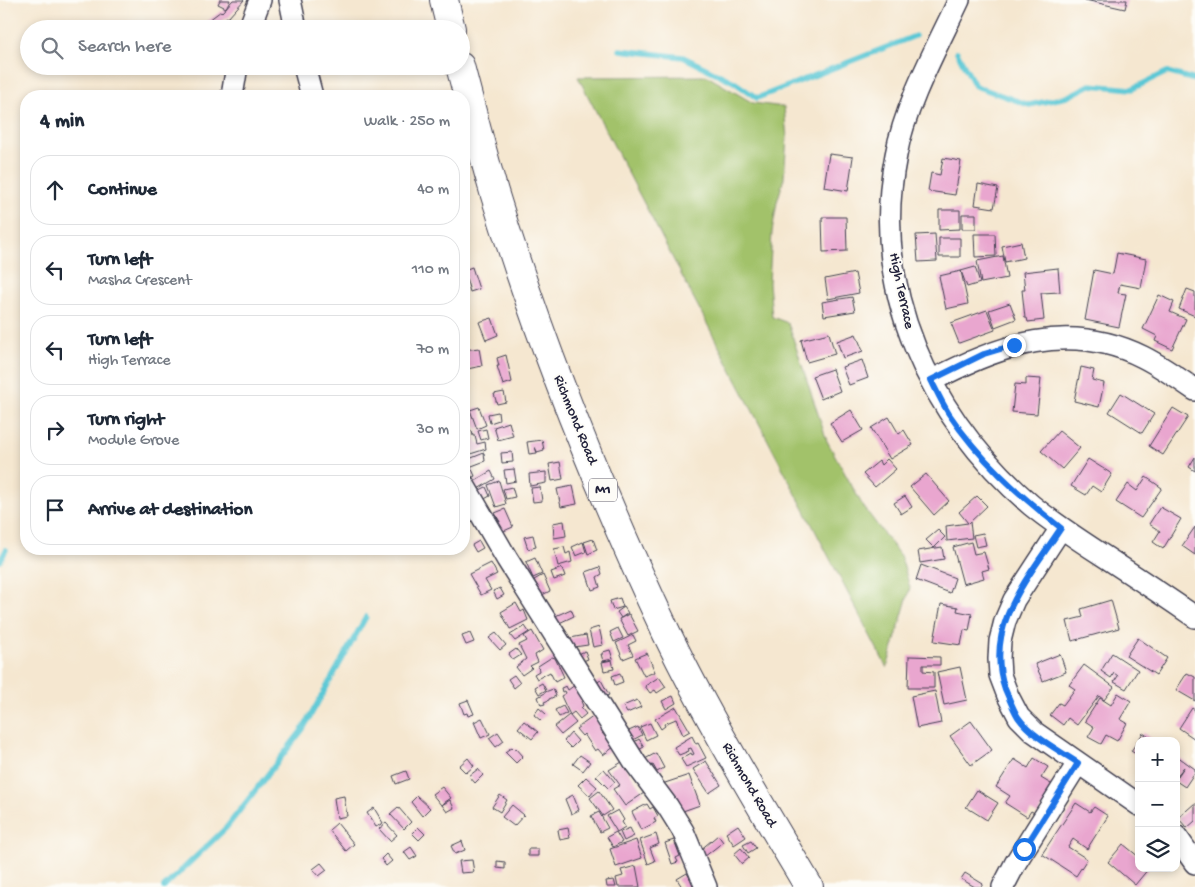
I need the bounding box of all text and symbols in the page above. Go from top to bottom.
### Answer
search box [20,20,470,75]
icon: search [38,34,66,62]
text: Search here [78,36,172,59]
text: 4 min [40,110,84,135]
text: Walk · 250 m [364,113,450,132]
icon: ahead [41,176,69,204]
text: Continue [88,179,157,202]
text: 40 m [417,181,449,200]
text: Turn left [88,249,152,272]
street label: High Terrace [884,251,918,331]
icon: left [41,256,69,284]
text: 110 m [412,261,449,280]
text: Masha Crescent [88,272,191,291]
text: Turn left [88,329,152,352]
route end [1003,334,1026,357]
icon: left [41,336,69,364]
text: 70 m [416,341,449,360]
text: High Terrace [88,352,170,371]
street label: Richmond Road [549,373,602,468]
text: Turn right [88,409,164,432]
icon: right [41,416,69,444]
text: 30 m [416,421,449,440]
text: Module Grove [88,432,179,451]
road number: M1 [589,478,617,502]
icon: arrive [41,496,69,524]
text: Arrive at destination [88,499,252,522]
map controls [1135,737,1180,872]
button: + [1135,737,1180,782]
street label: Richmond Road [717,739,781,832]
button: − [1135,782,1180,827]
button: layers [1135,827,1180,872]
route start [1013,838,1036,861]

